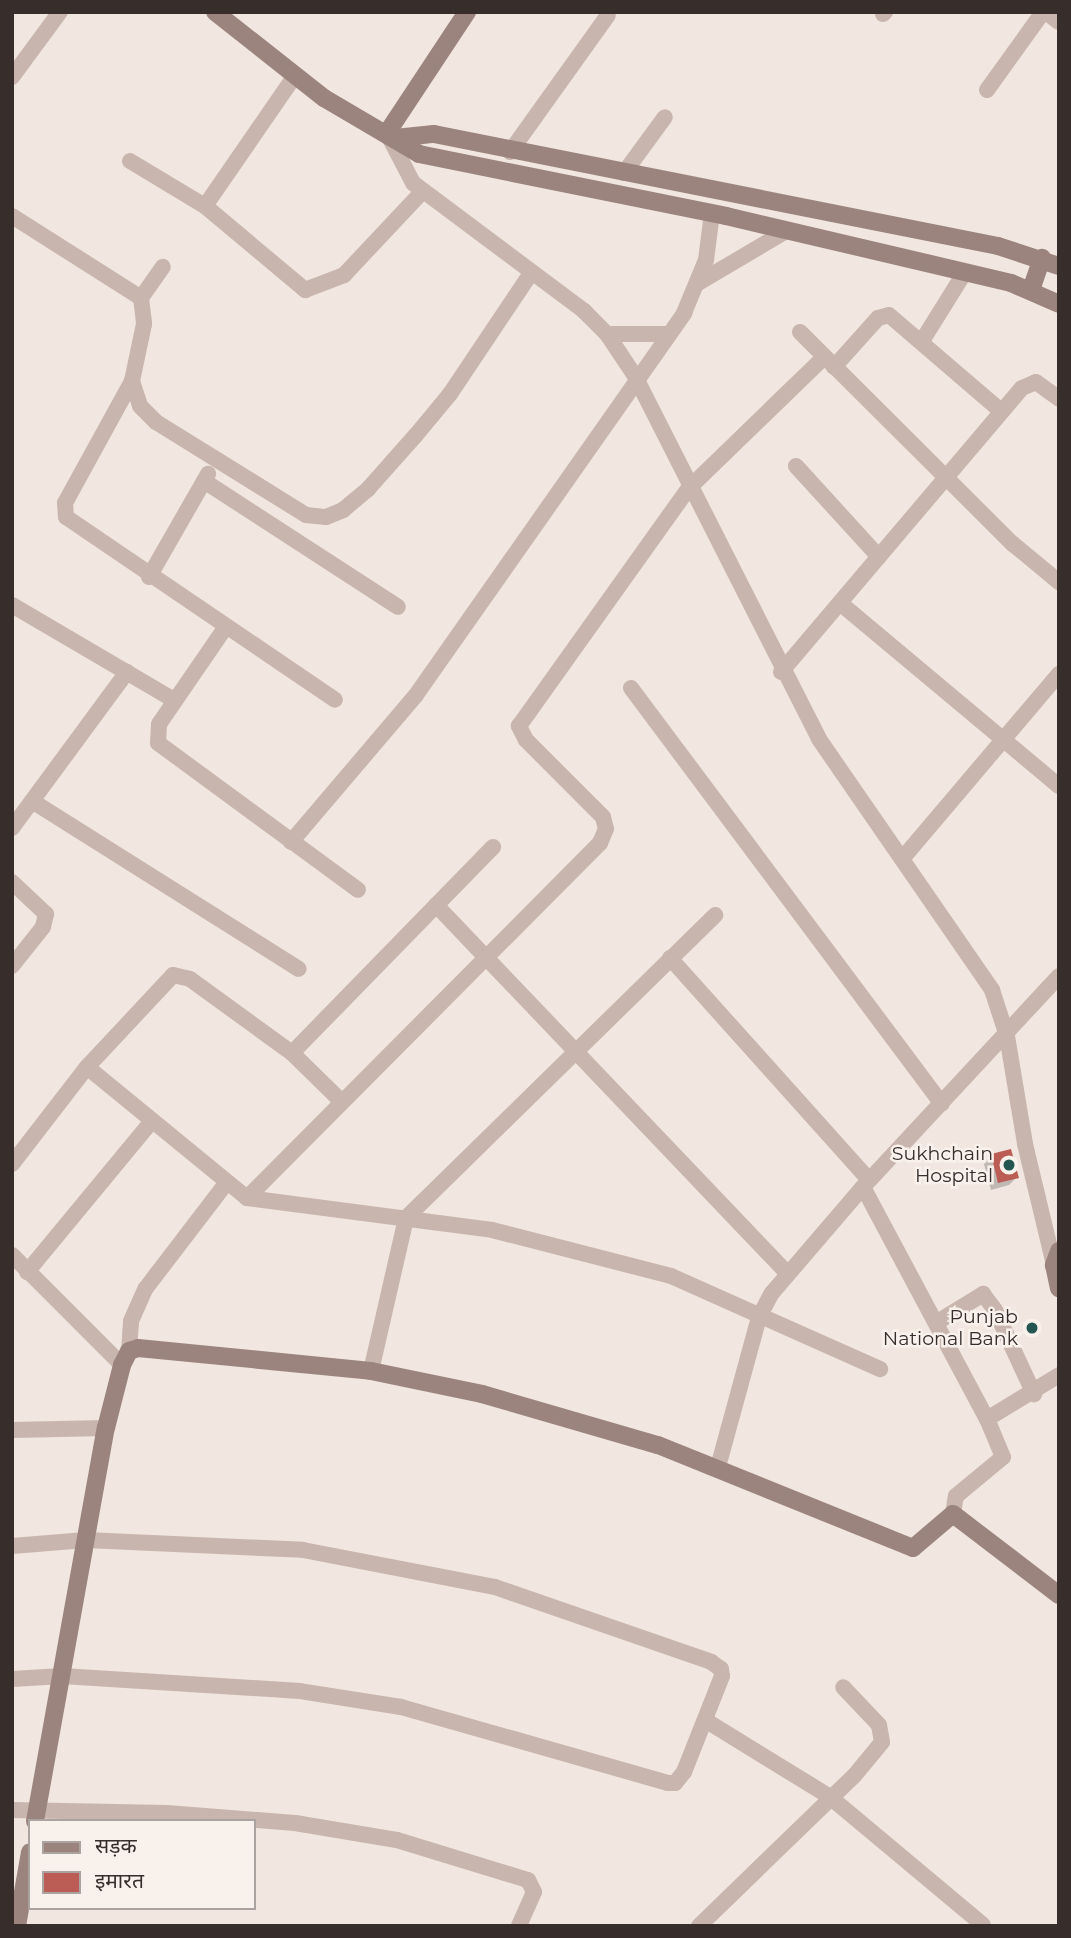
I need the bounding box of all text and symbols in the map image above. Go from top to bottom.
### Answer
place label: Sukhchain Hospital [892,1143,993,1187]
marker: Sukhchain Hospital [999,1155,1019,1175]
place label: Punjab National Bank [883,1306,1018,1350]
marker: Punjab National Bank [1024,1320,1040,1336]
legend [28,1819,256,1910]
text: सड़क [95,1833,137,1858]
text: इमारत [95,1868,144,1893]

